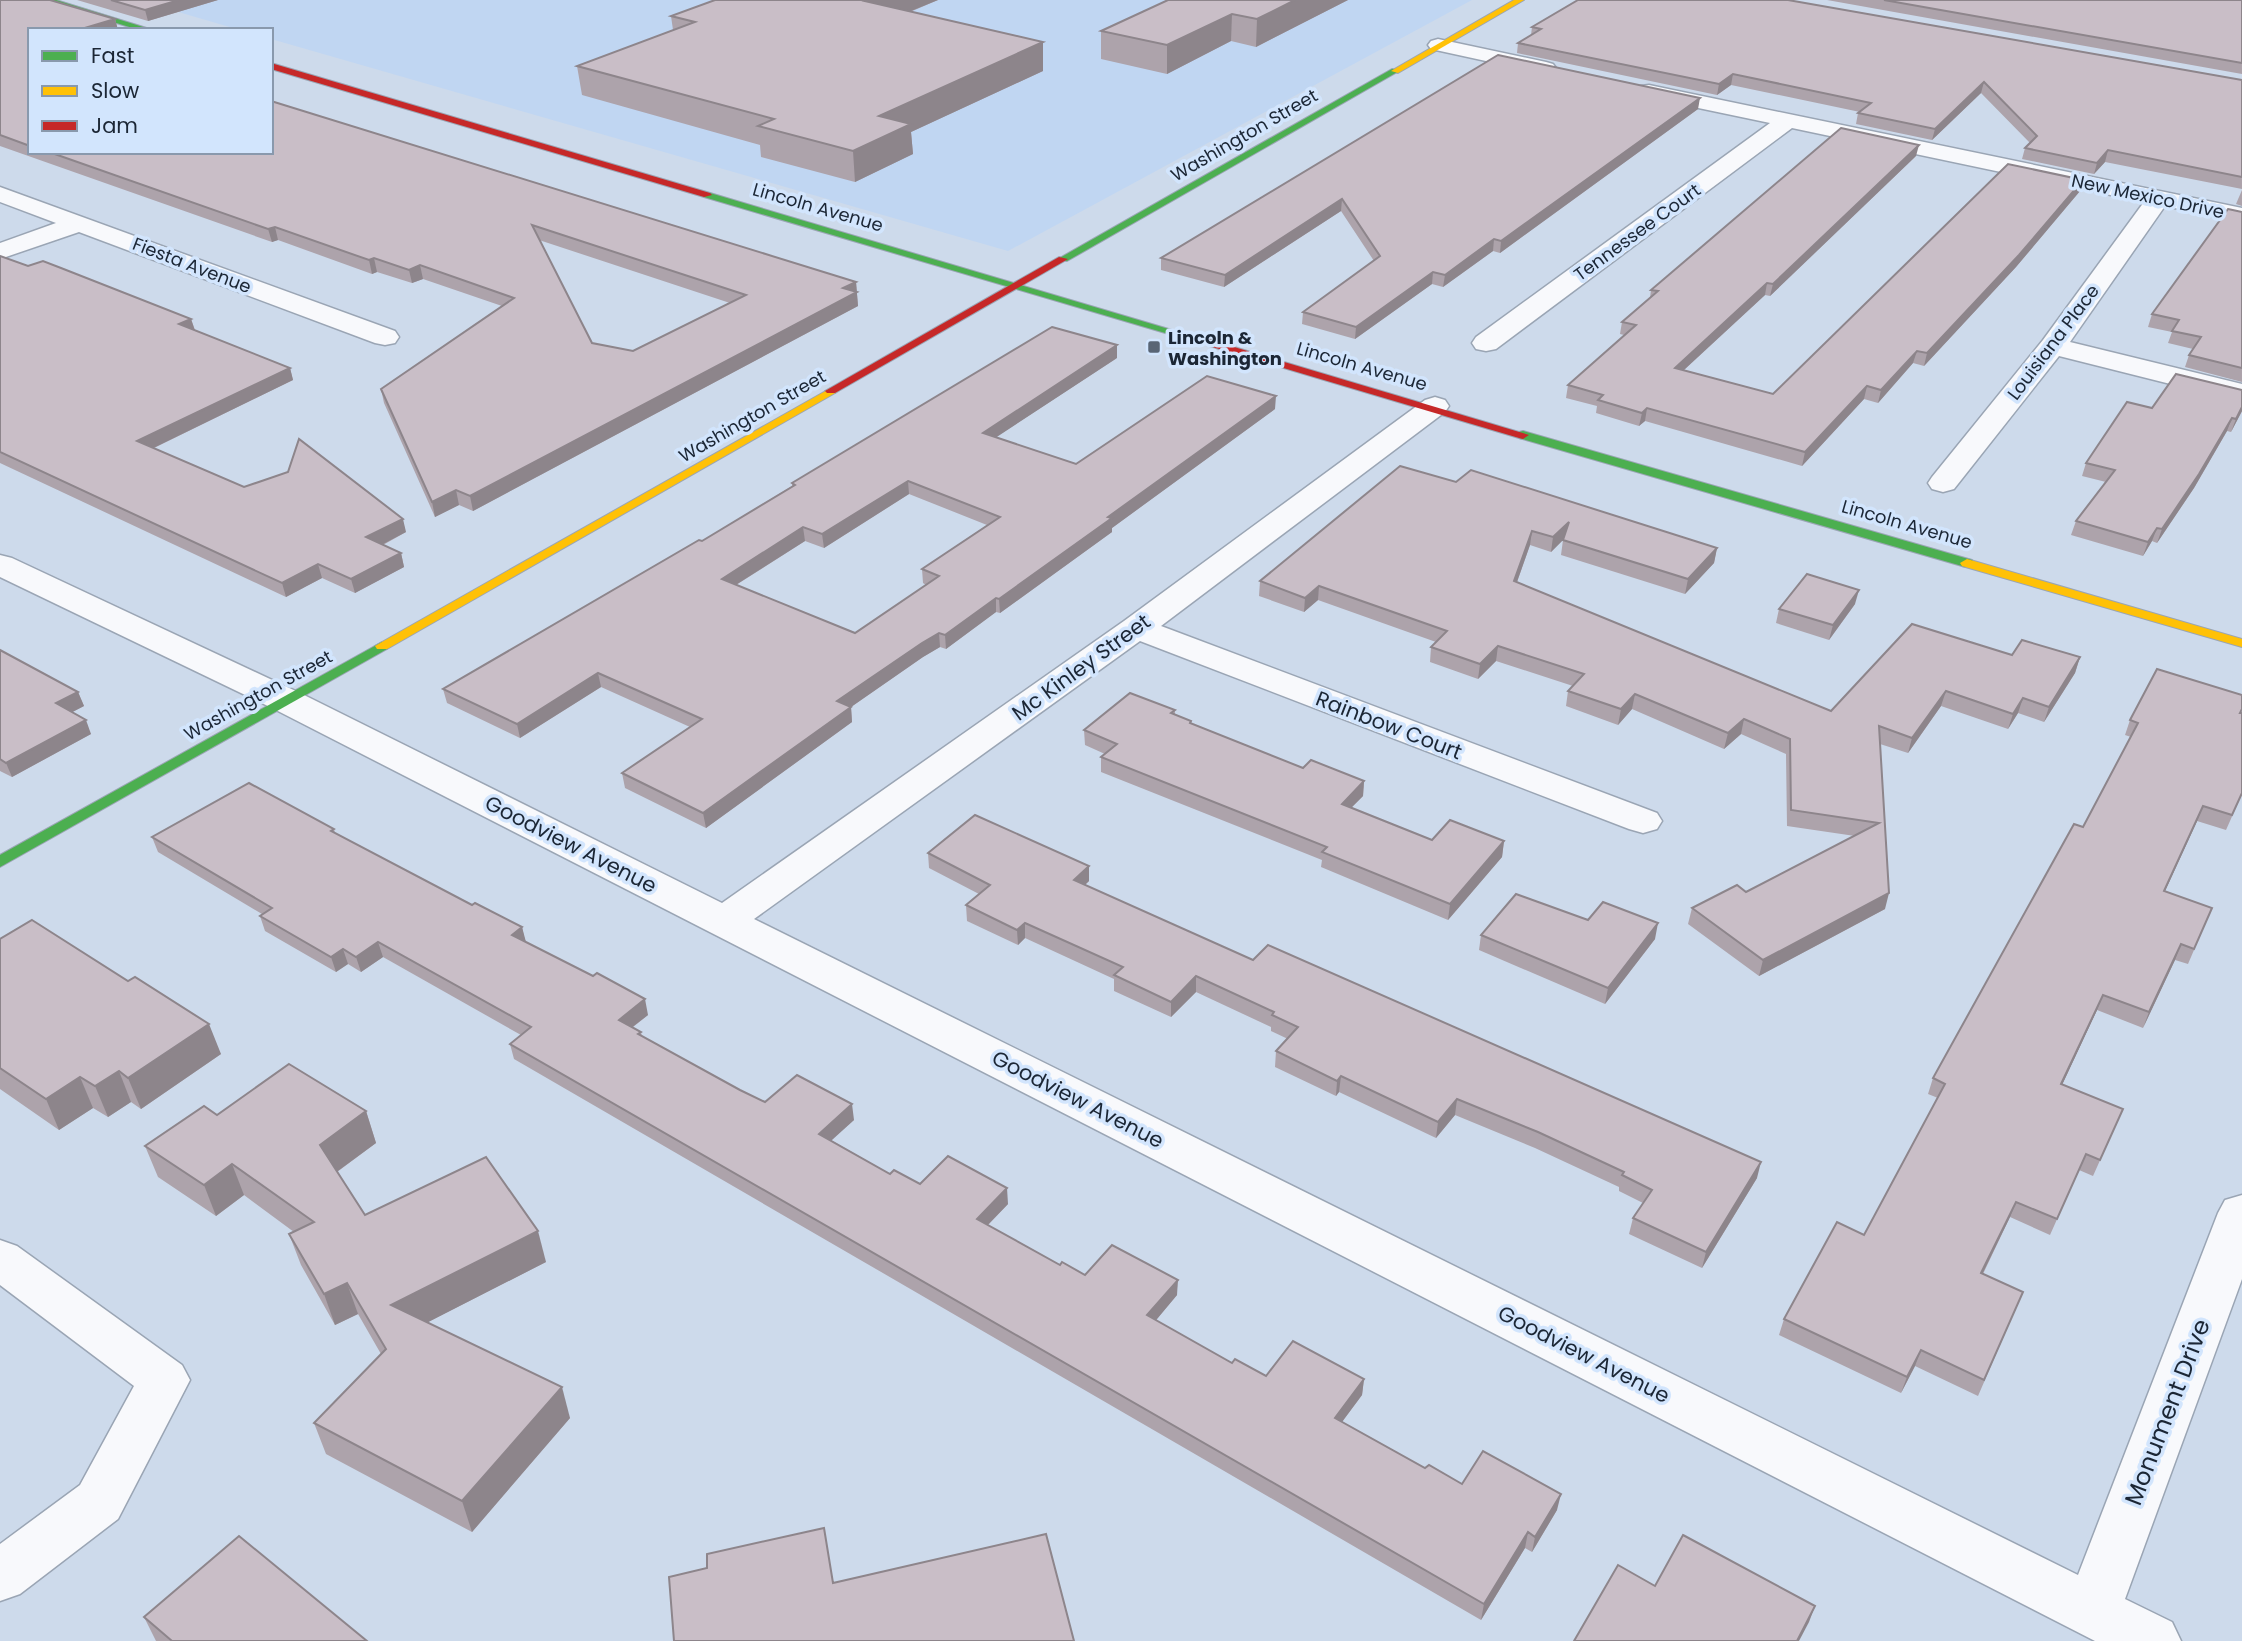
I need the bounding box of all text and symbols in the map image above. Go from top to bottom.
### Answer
legend [28,28,273,154]
text: Fast [91,41,134,70]
text: Slow [91,76,139,105]
street label: Washington Street [1166,83,1322,187]
text: Jam [91,111,138,140]
street label: New Mexico Drive [2069,168,2227,224]
street label: Lincoln Avenue [750,176,886,238]
street label: Tennessee Court [1568,177,1706,287]
street label: Fiesta Avenue [129,231,255,299]
street label: Louisiana Place [2001,279,2105,405]
place label: Lincoln & Washington [1168,325,1282,371]
street label: Lincoln Avenue [1294,335,1430,397]
marker: Lincoln & Washington [1146,339,1162,355]
street label: Washington Street [674,364,830,468]
street label: Lincoln Avenue [1839,493,1975,555]
street label: Mc Kinley Street [1006,607,1156,727]
street label: Washington Street [179,644,337,746]
street label: Rainbow Court [1312,684,1466,766]
street label: Goodview Avenue [480,788,662,900]
street label: Goodview Avenue [987,1043,1169,1155]
street label: Goodview Avenue [1493,1298,1675,1410]
street label: Monument Drive [2116,1314,2218,1510]

